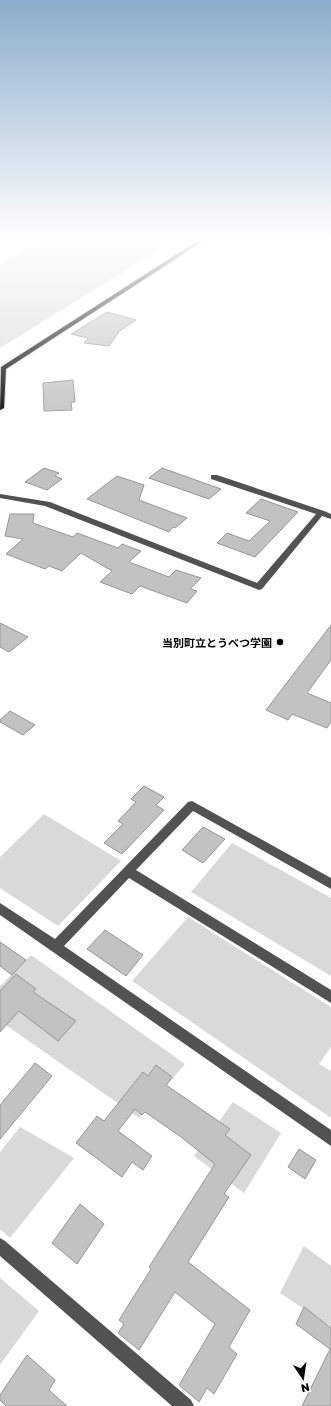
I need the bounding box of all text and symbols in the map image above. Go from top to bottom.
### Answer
place label: 当別町立とうべつ学園 [162,636,272,649]
marker: 当別町立とうべつ学園 [275,637,285,647]
north arrow [283,1358,323,1398]
text: N [300,1381,311,1396]

